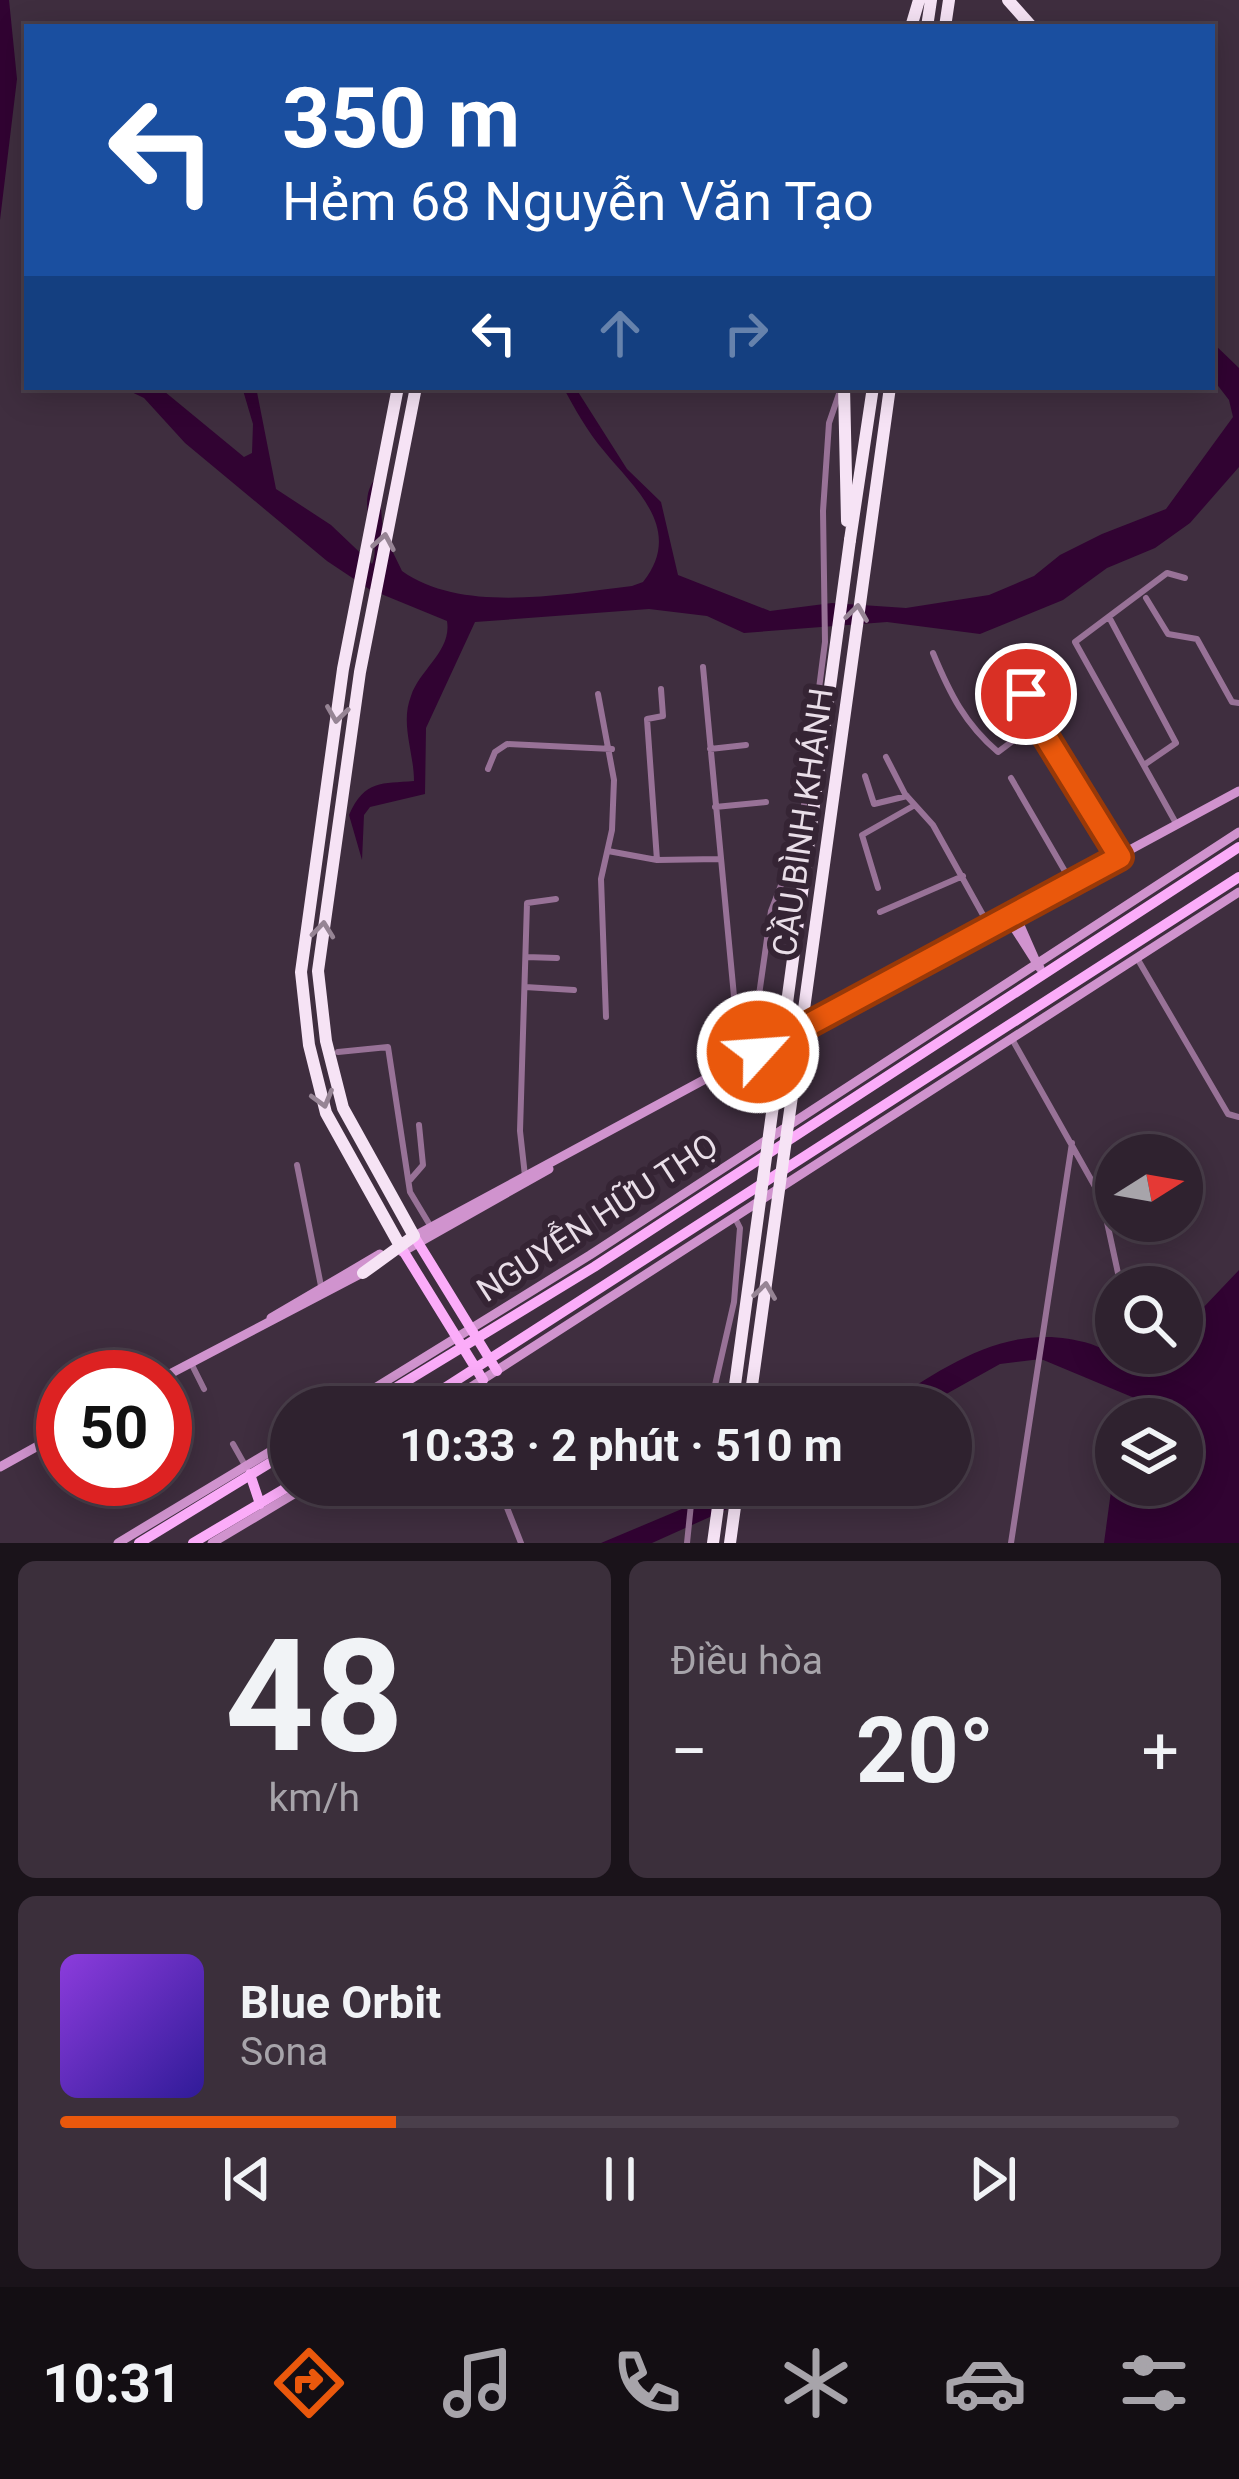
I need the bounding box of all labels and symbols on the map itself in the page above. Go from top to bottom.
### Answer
one-way arrow [370,532,395,552]
one-way arrow [843,604,869,623]
pin [975,643,1077,745]
street label: CẦU BÌNH KHÁNH [762,685,841,959]
one-way arrow [325,704,350,724]
one-way arrow [310,921,335,940]
position arrow [695,989,821,1115]
one-way arrow [309,1088,334,1109]
street label: NGUYỄN HỮU THỌ [468,1123,725,1310]
north arrow [1095,1134,1203,1242]
one-way arrow [751,1281,777,1301]
speed limit sign: 50 [36,1350,192,1506]

